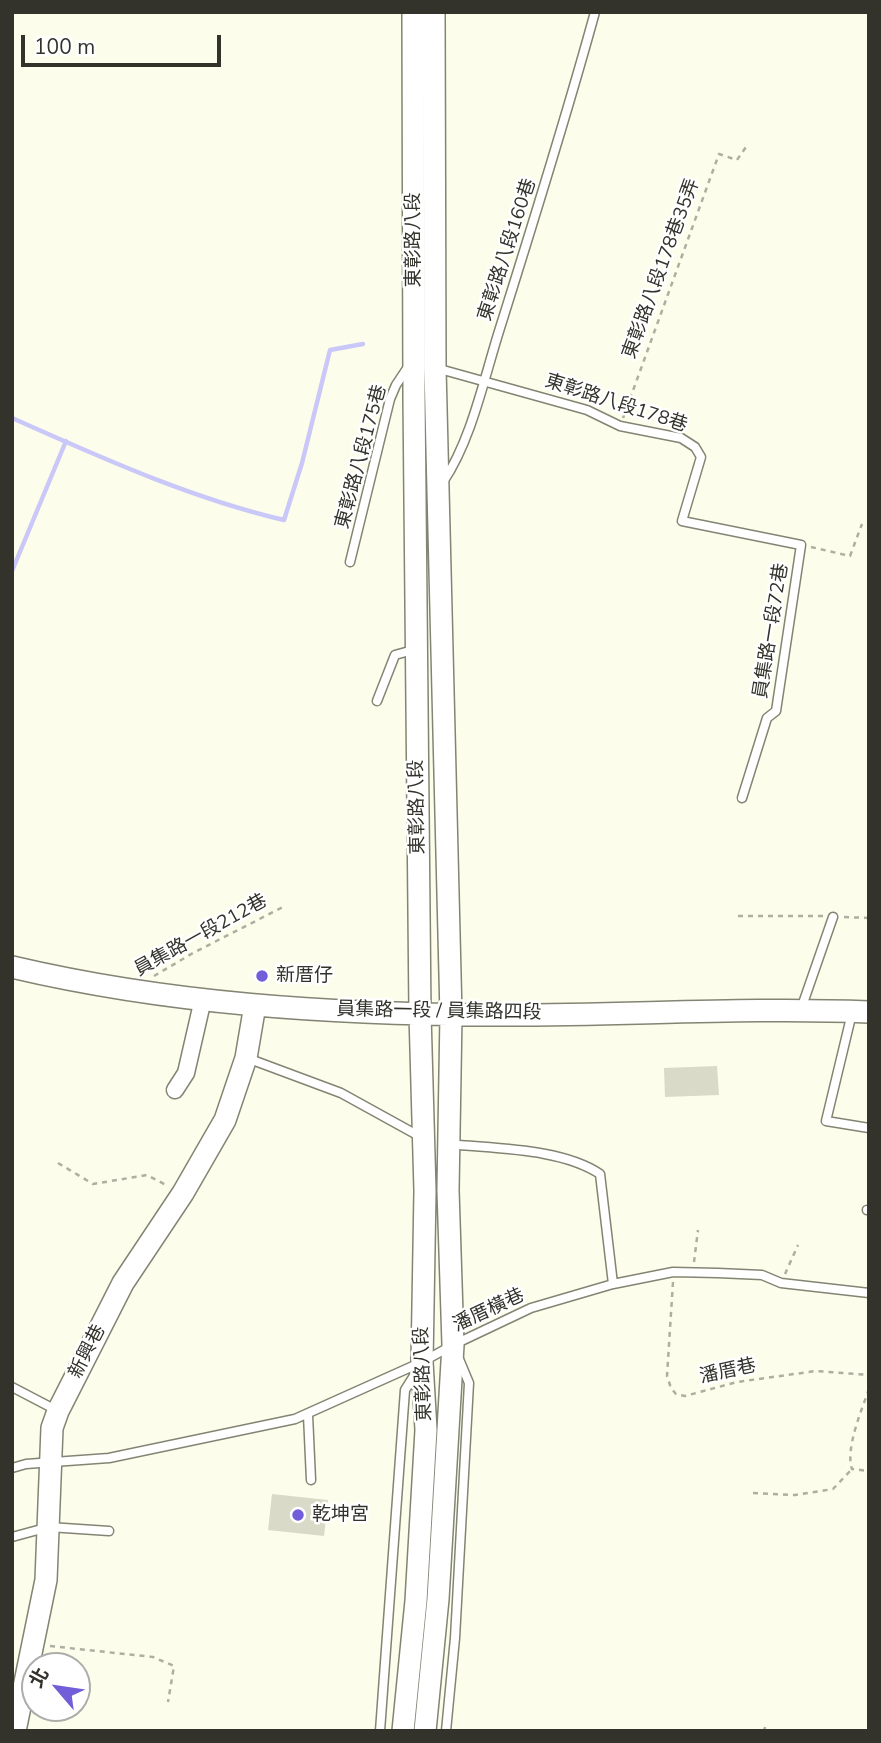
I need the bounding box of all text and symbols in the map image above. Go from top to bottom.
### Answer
scale bar [24,21,224,65]
text: 100 m [34,33,95,61]
street label: 東彰路八段160巷 [474,176,542,324]
street label: 東彰路八段178巷35弄 [619,176,705,362]
street label: 東彰路八段 [403,193,425,287]
street label: 東彰路八段178巷 [542,370,690,438]
street label: 東彰路八段175巷 [332,382,392,532]
street label: 員集路一段72巷 [750,562,794,700]
street label: 東彰路八段 [406,759,430,855]
street label: 員集路一段212巷 [131,890,271,982]
place label: 新厝仔 [276,965,333,987]
marker: 新厝仔 [254,968,270,984]
street label: 員集路一段 / 員集路四段 [336,999,542,1025]
street label: 潘厝橫巷 [450,1285,528,1337]
street label: 新興巷 [65,1321,111,1383]
street label: 東彰路八段 [411,1326,437,1422]
street label: 潘厝巷 [698,1355,758,1389]
place label: 乾坤宮 [312,1504,369,1526]
marker: 乾坤宮 [290,1507,306,1523]
north arrow [21,1652,91,1722]
text: 北 [23,1663,55,1692]

